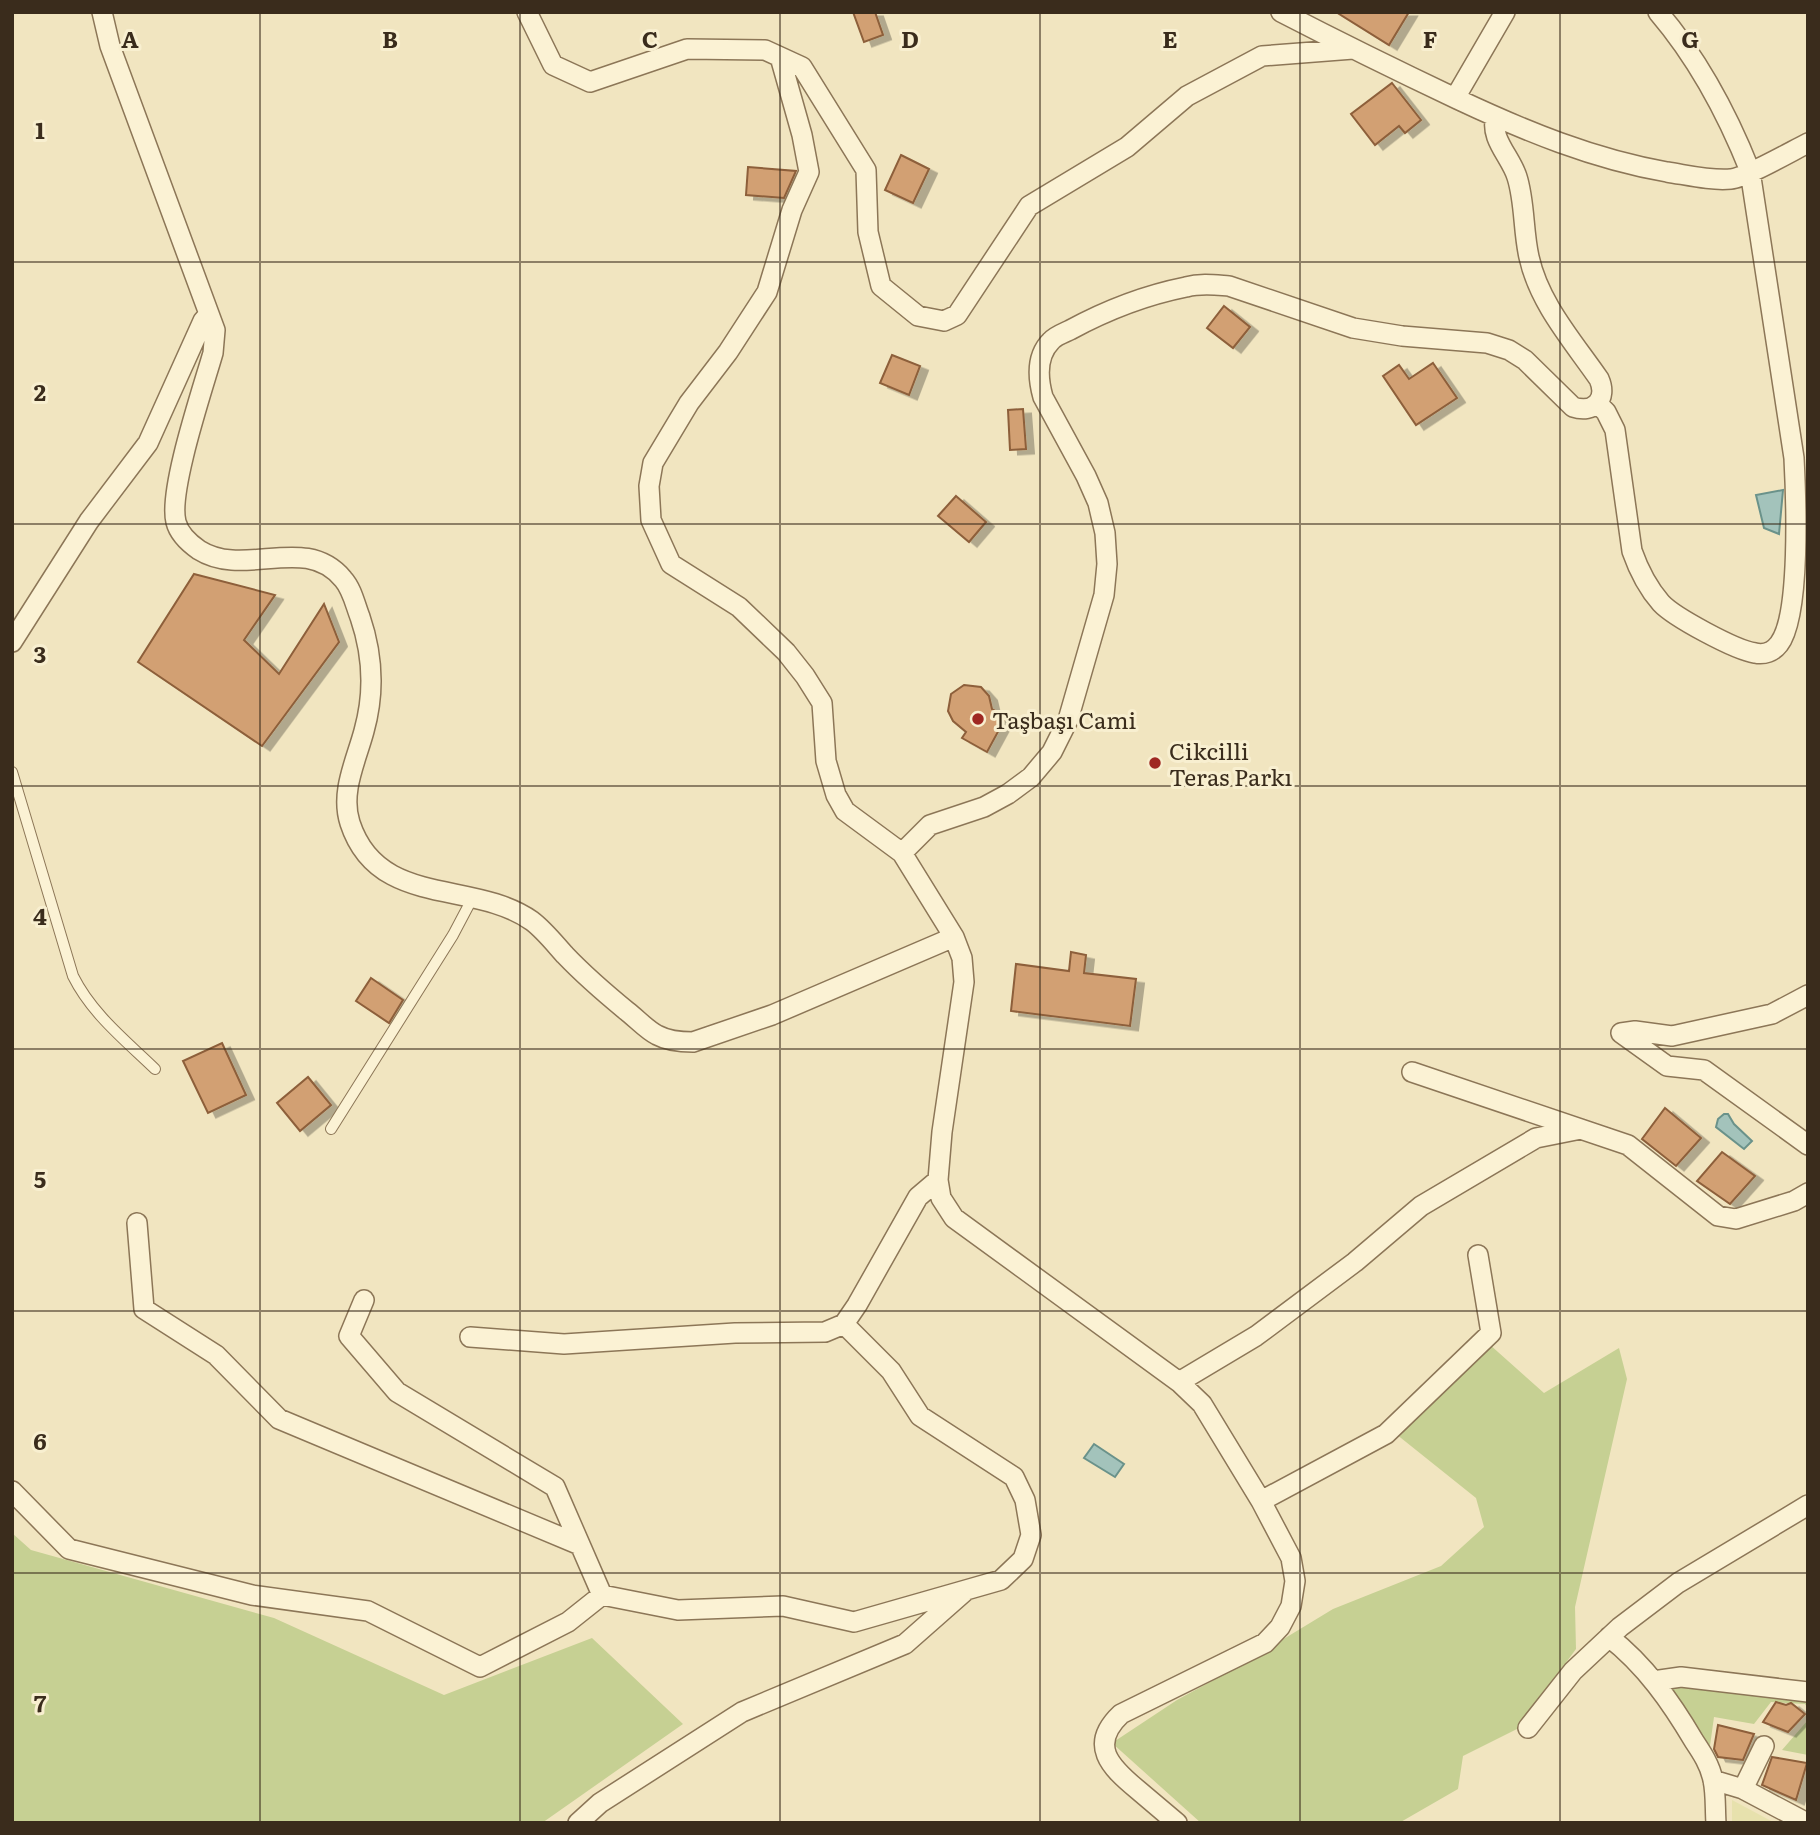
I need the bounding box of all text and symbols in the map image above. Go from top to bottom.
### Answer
text: A [121,21,139,55]
text: B [382,21,398,55]
text: C [642,21,658,55]
text: D [901,21,919,55]
text: E [1162,21,1178,55]
text: F [1423,21,1438,55]
text: G [1681,21,1699,55]
text: 1 [35,112,45,146]
text: 2 [34,374,46,408]
text: 3 [34,636,46,670]
place label: Taşbaşı Cami [992,702,1137,736]
marker: Taşbaşı Cami [970,711,986,727]
place label: Cikcilli Teras Parkı [1169,733,1292,793]
marker: Cikcilli Teras Parkı [1147,755,1163,771]
text: 4 [33,898,47,932]
text: 5 [34,1161,46,1195]
text: 6 [33,1423,47,1457]
text: 7 [34,1685,47,1719]

